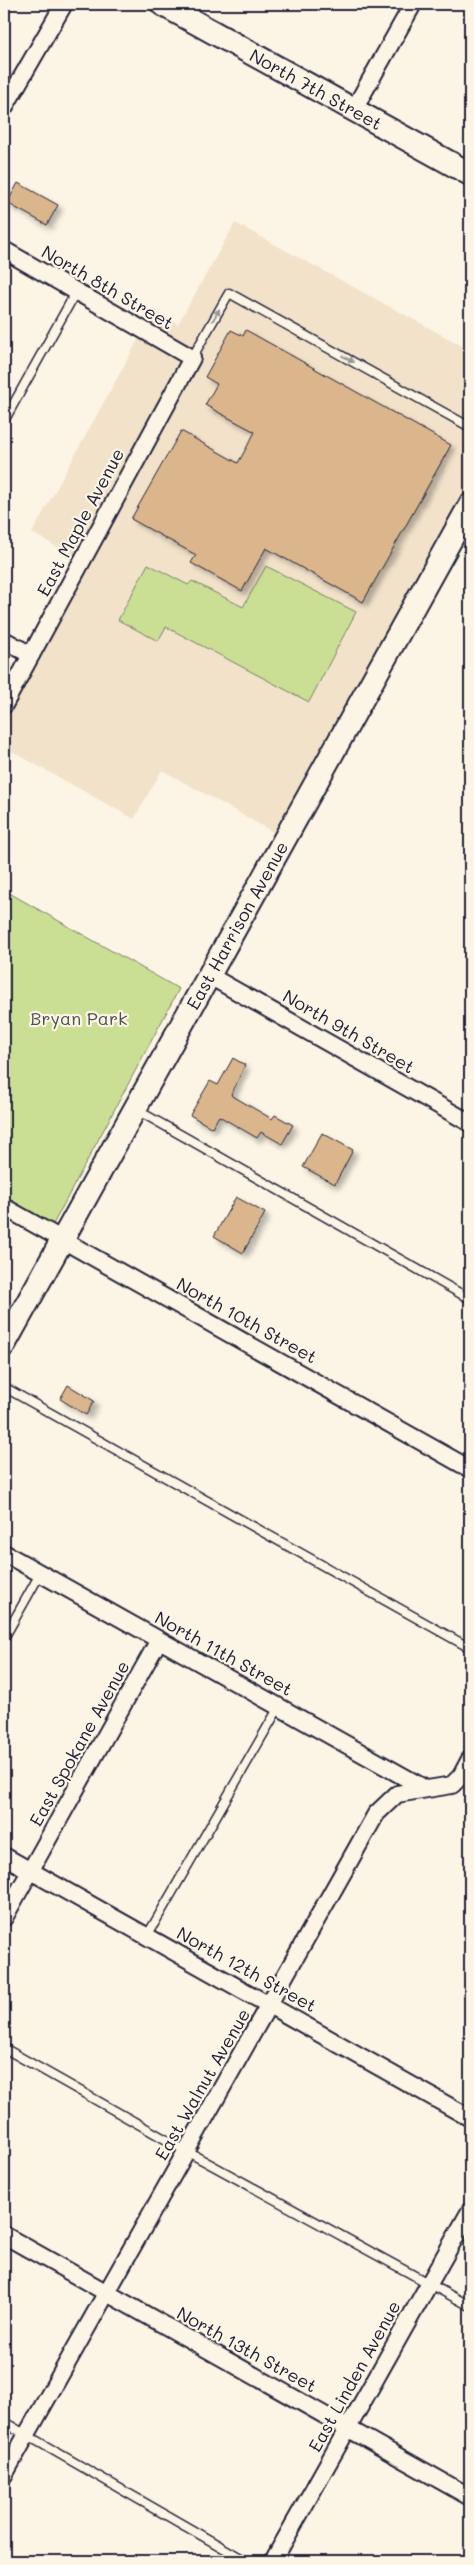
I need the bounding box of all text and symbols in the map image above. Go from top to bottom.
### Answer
street label: North 7th Street [245,43,387,135]
street label: North 8th Street [38,239,178,335]
one-way arrow [212,308,220,323]
one-way arrow [341,355,355,363]
street label: East Maple Avenue [31,444,129,600]
street label: East Harrison Avenue [180,837,293,1014]
street label: North 9th Street [279,983,419,1079]
park label: Bryan Park [30,1006,128,1030]
street label: North 10th Street [172,1271,322,1369]
street label: North 11th Street [151,1605,297,1701]
street label: East Spokane Avenue [23,1656,135,1830]
street label: North 12th Street [173,1921,321,2017]
street label: East Walnut Avenue [149,2004,255,2164]
street label: East Linden Avenue [302,2296,406,2456]
street label: North 13th Street [173,2301,321,2397]

